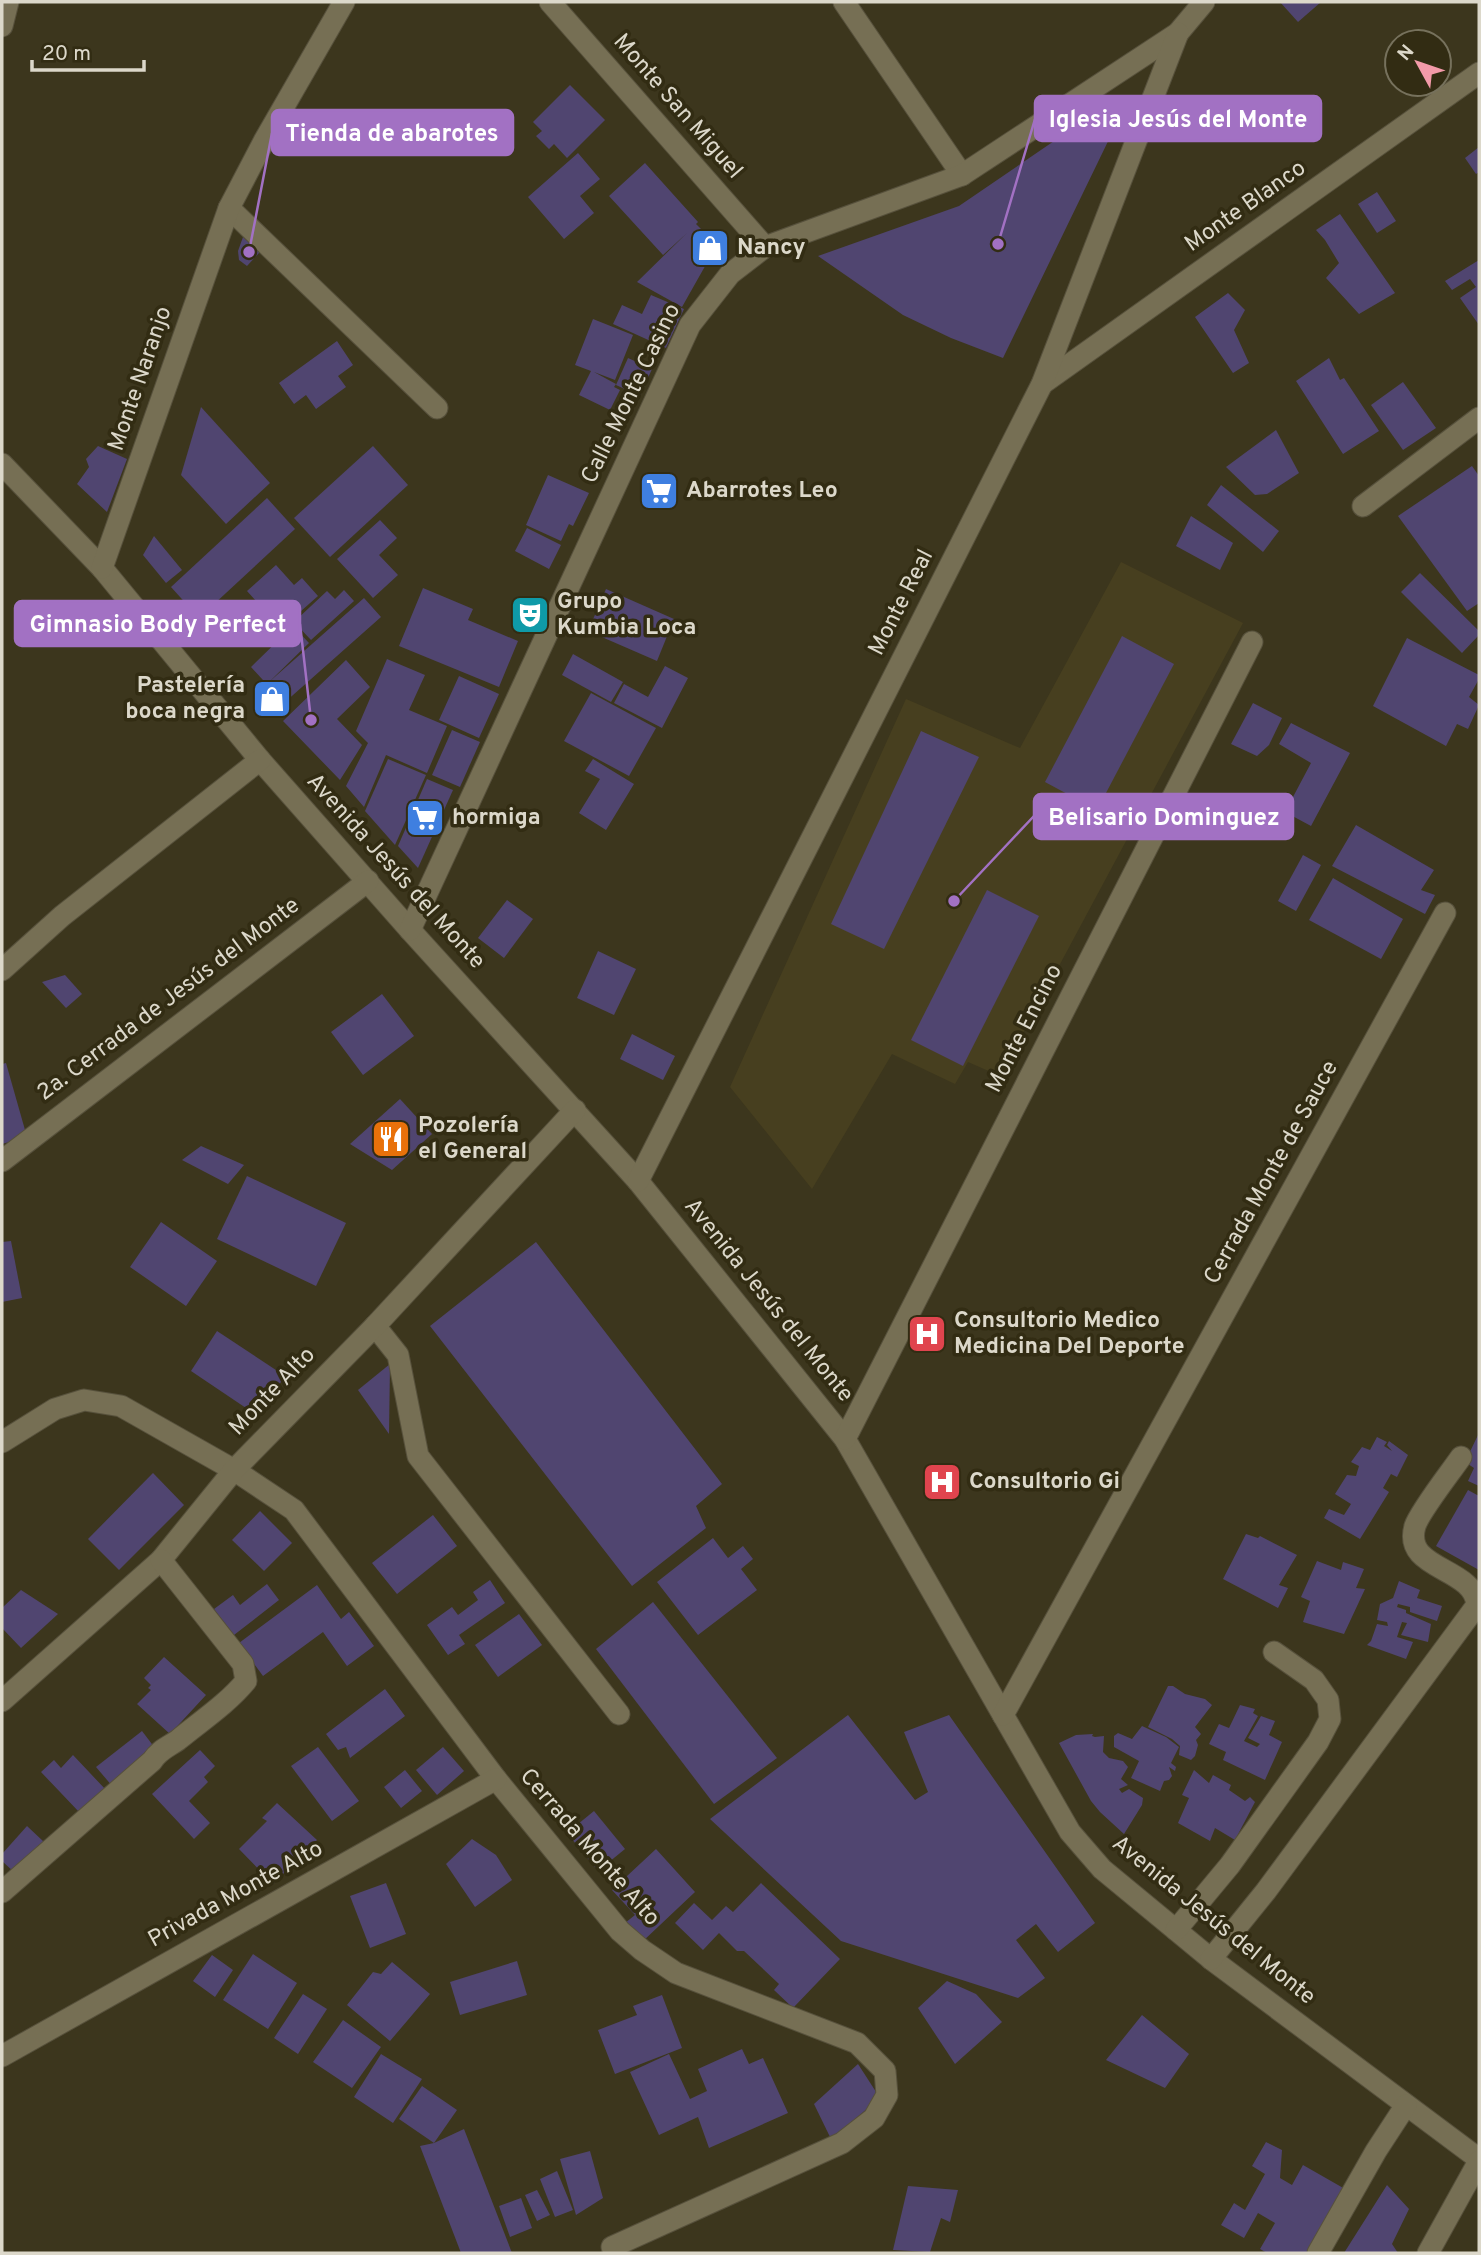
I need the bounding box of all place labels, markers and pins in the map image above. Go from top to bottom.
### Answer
callout: Iglesia Jesús del Monte [1035,96,1321,141]
callout: Tienda de abarotes [272,110,513,155]
shop icon: Nancy [689,227,731,269]
place label: Nancy [737,234,806,263]
supermarket icon: Abarrotes Leo [638,470,680,512]
place label: Abarrotes Leo [686,477,838,506]
place label: Grupo Kumbia Loca [557,588,696,643]
theatre icon: Grupo Kumbia Loca [509,594,551,636]
callout: Gimnasio Body Perfect [15,601,300,646]
place label: Pastelería boca negra [125,672,245,727]
shop icon: Pastelería boca negra [251,678,293,720]
callout: Belisario Dominguez [1034,794,1293,839]
supermarket icon: hormiga [404,797,446,839]
place label: hormiga [452,804,541,833]
place label: Pozolería el General [418,1112,527,1167]
restaurant icon: Pozolería el General [370,1118,412,1160]
place label: Consultorio Medico Medicina Del Deporte [954,1307,1185,1362]
hospital icon: Consultorio Medico Medicina Del Deporte [906,1313,948,1355]
hospital icon: Consultorio Gi [921,1461,963,1503]
place label: Consultorio Gi [969,1468,1120,1497]

